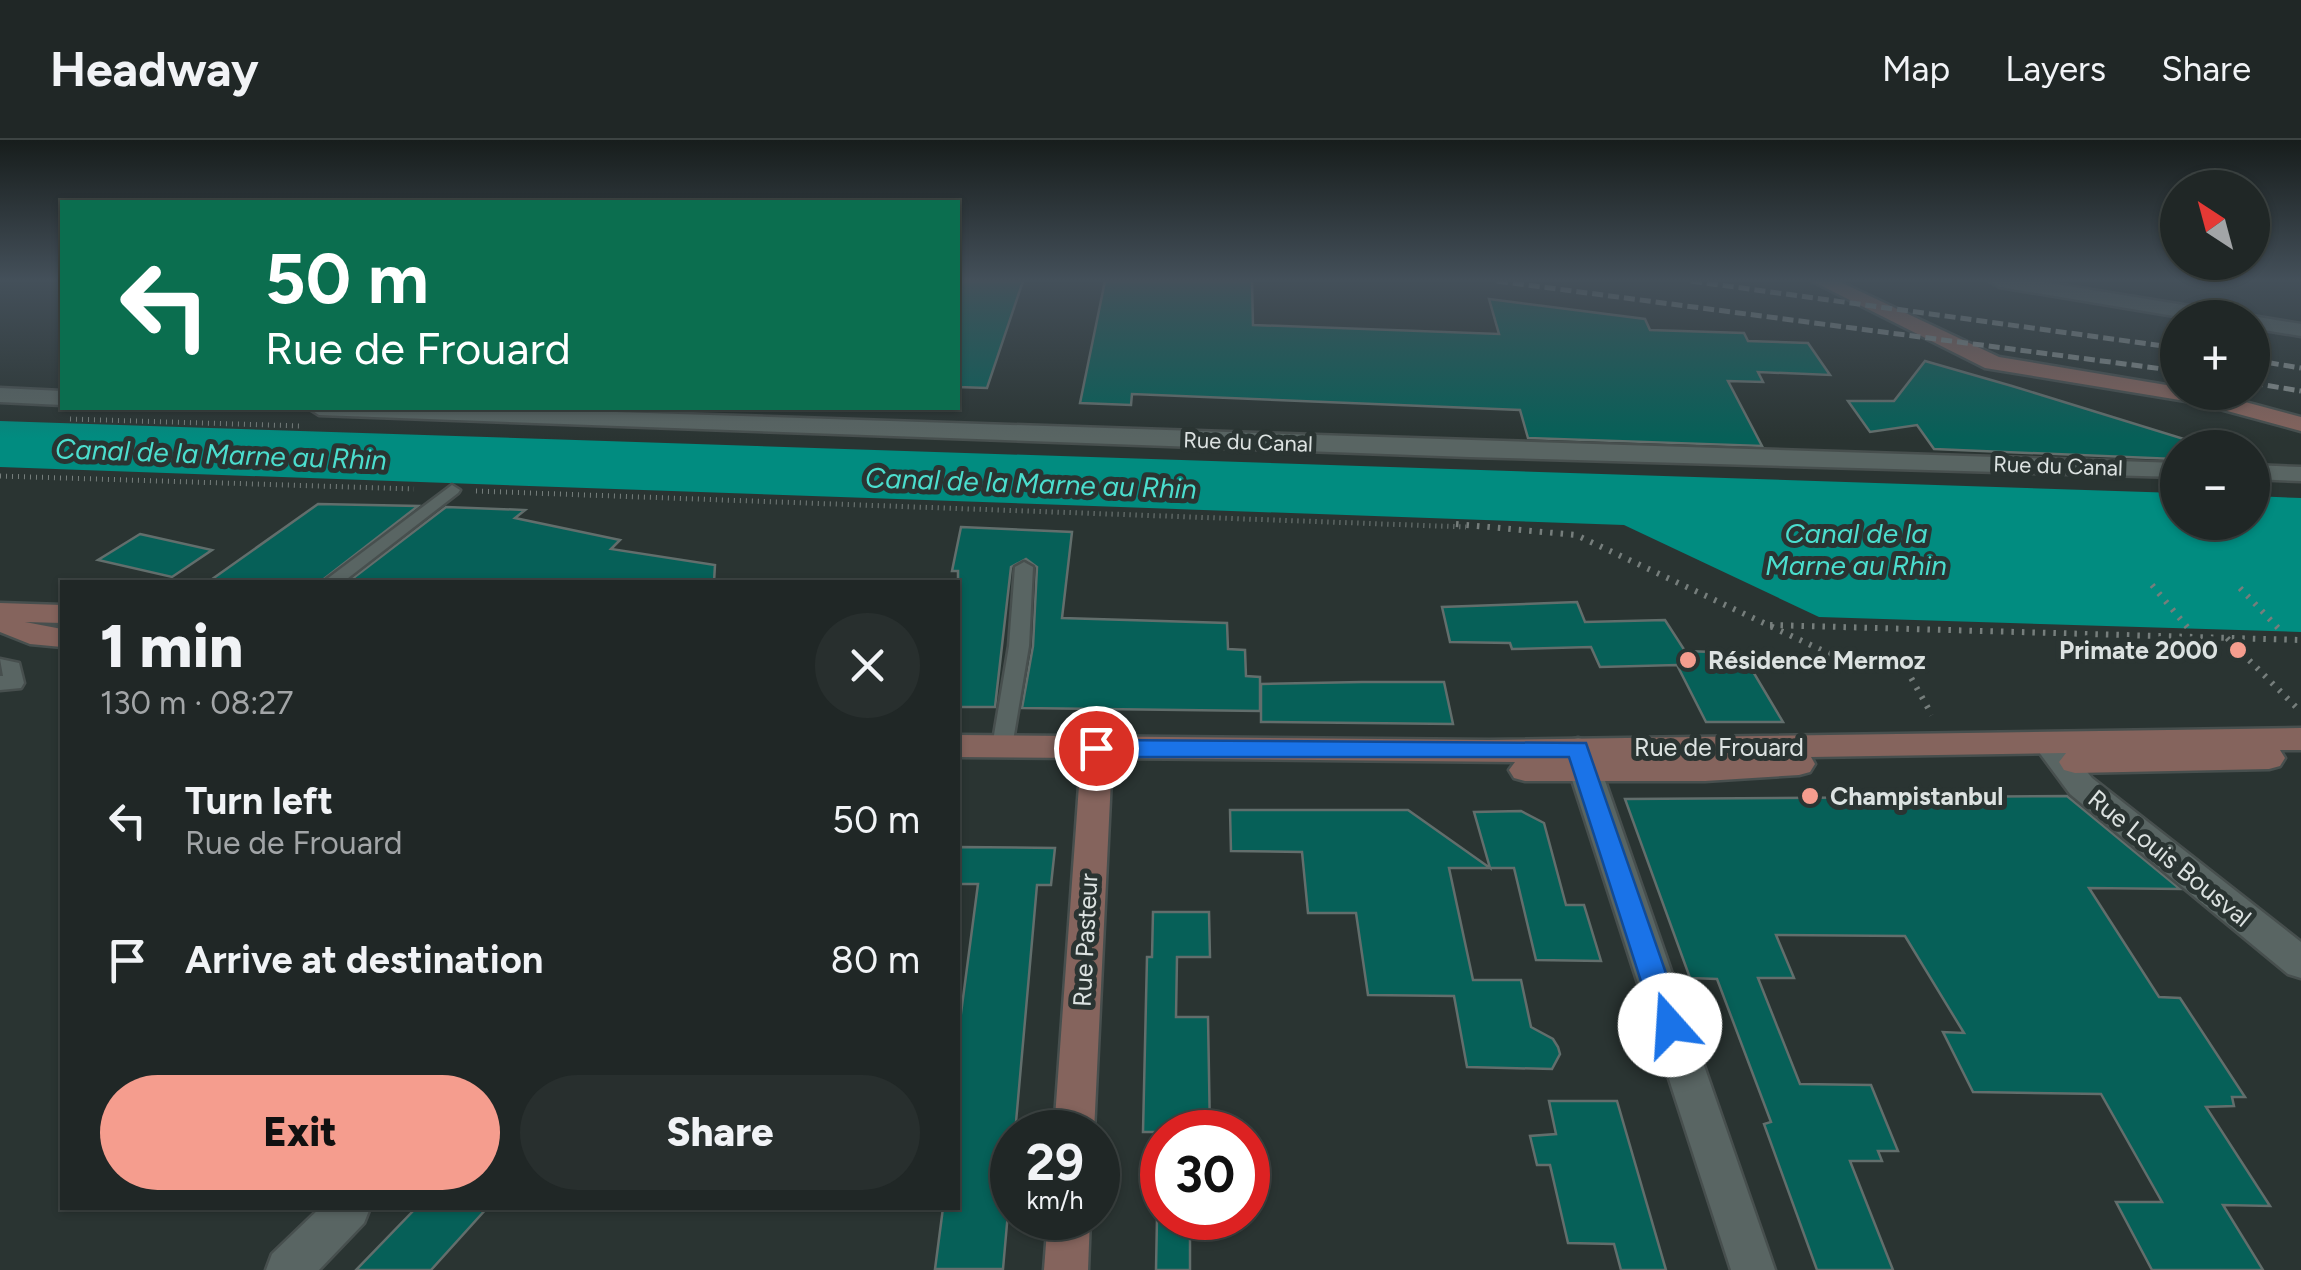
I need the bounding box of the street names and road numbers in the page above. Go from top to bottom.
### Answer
street label: Rue du Canal [1183,426,1313,458]
street label: Rue du Canal [1993,450,2123,482]
street label: Rue de Frouard [1634,732,1804,762]
street label: Rue Louis Bousval [2083,783,2257,933]
street label: Rue Pasteur [1067,872,1104,1007]

